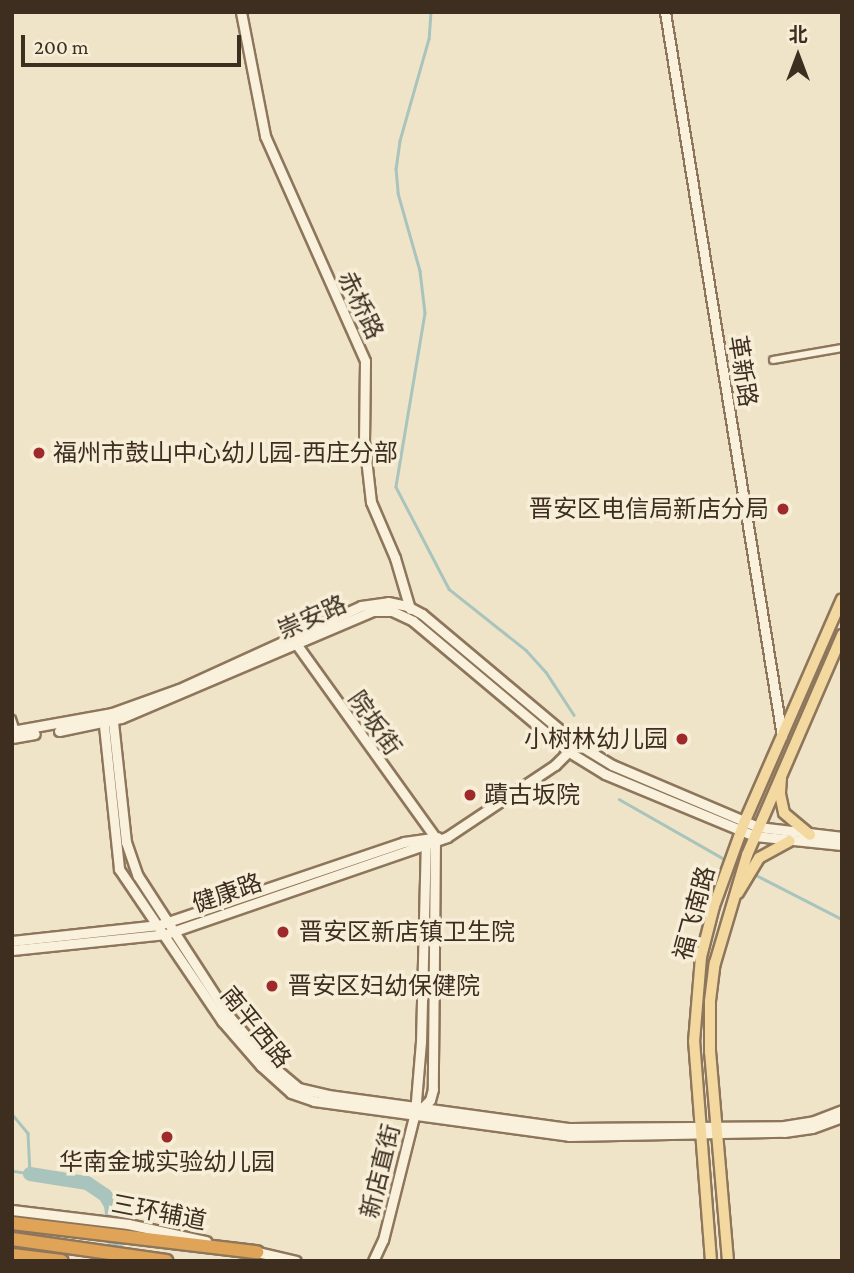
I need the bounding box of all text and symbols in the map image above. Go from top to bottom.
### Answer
scale bar [24,21,245,65]
north arrow [763,21,833,91]
text: 北 [788,24,808,45]
text: 200 m [34,35,89,59]
street label: 赤桥路 [332,266,390,344]
street label: 革新路 [723,333,763,409]
place label: 福州市鼓山中心幼儿园-西庄分部 [53,439,398,467]
marker: 福州市鼓山中心幼儿园-西庄分部 [31,445,47,461]
place label: 晋安区电信局新店分局 [529,495,769,523]
marker: 晋安区电信局新店分局 [775,501,791,517]
street label: 崇安路 [273,589,351,645]
street label: 院坂街 [343,685,407,761]
place label: 小树林幼儿园 [524,725,668,753]
marker: 小树林幼儿园 [674,731,690,747]
place label: 蹟古坂院 [484,781,580,809]
marker: 蹟古坂院 [462,787,478,803]
street label: 福飞南路 [668,863,720,963]
street label: 健康路 [188,868,266,918]
place label: 晋安区新店镇卫生院 [299,918,515,946]
marker: 晋安区新店镇卫生院 [273,922,293,942]
place label: 晋安区妇幼保健院 [288,972,480,1000]
marker: 晋安区妇幼保健院 [262,976,282,996]
street label: 南平西路 [215,981,297,1073]
street label: 新店直街 [354,1121,406,1221]
marker: 华南金城实验幼儿园 [159,1129,175,1145]
place label: 华南金城实验幼儿园 [59,1148,275,1176]
street label: 三环辅道 [109,1189,209,1235]

